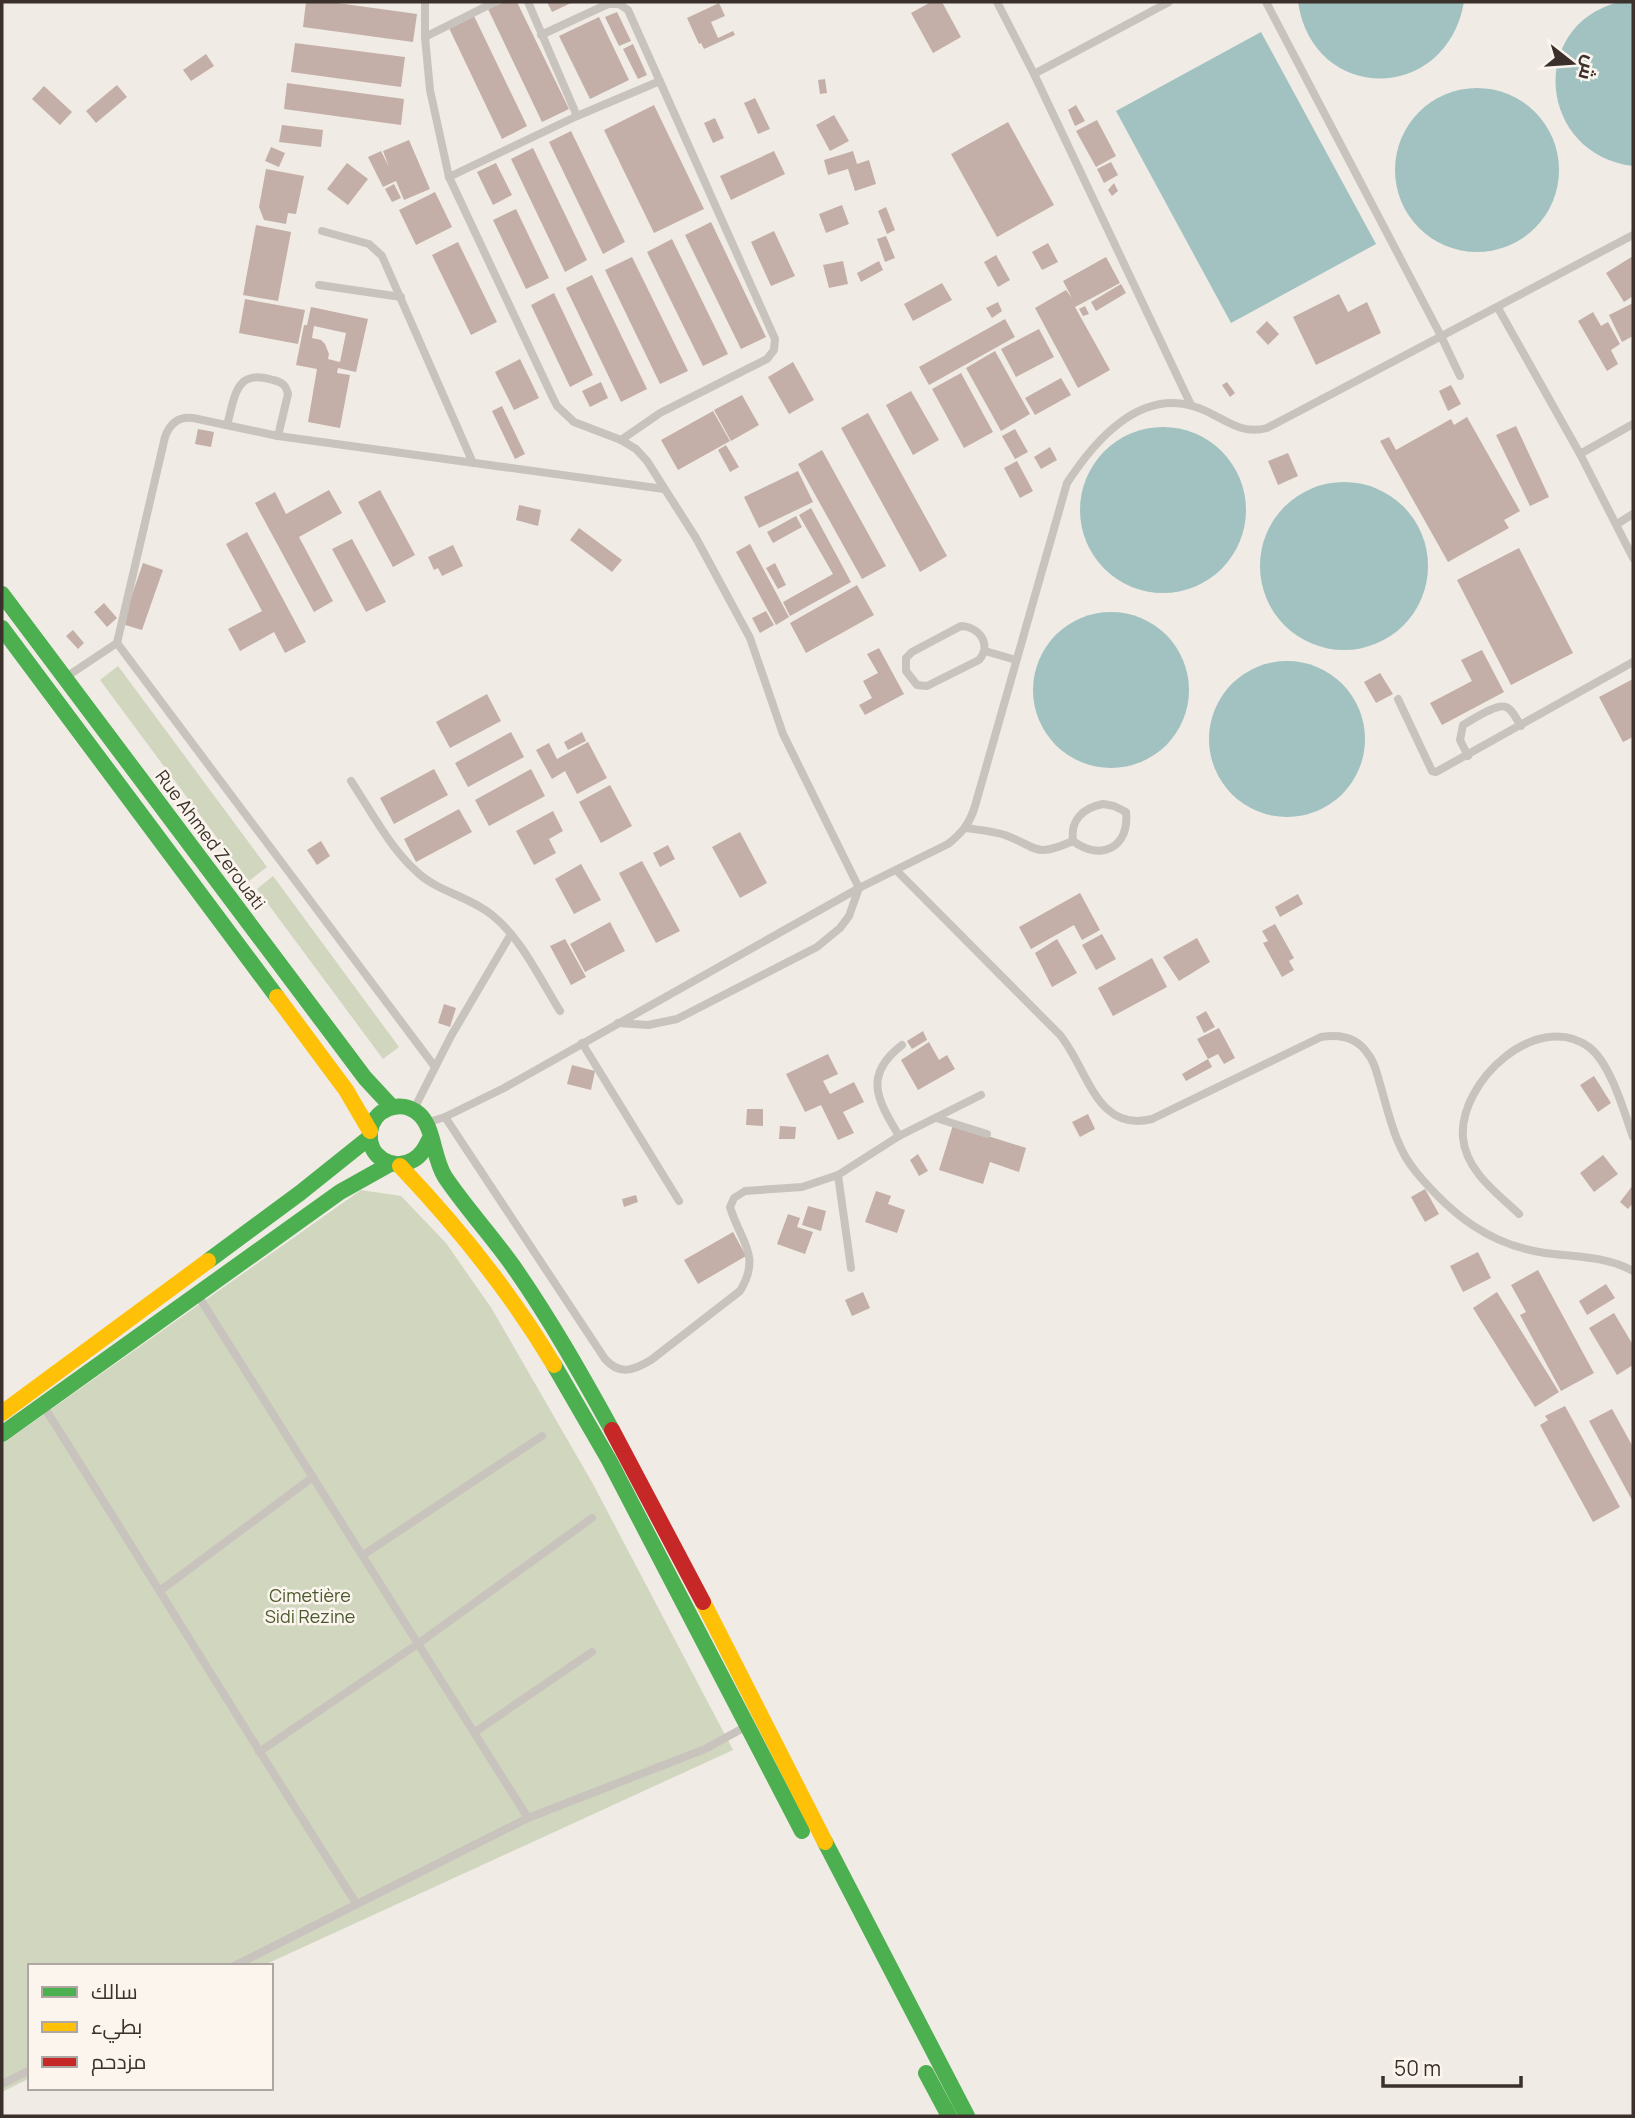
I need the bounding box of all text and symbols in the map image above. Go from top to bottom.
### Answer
north arrow [1537,28,1607,98]
text: ش [1572,53,1604,83]
street label: Rue Ahmed Zerouati [150,765,271,914]
park label: Cimetière Sidi Rezine [265,1583,355,1628]
legend [28,1964,273,2090]
text: سالك [91,1977,138,2005]
text: بطيء [91,2012,142,2043]
scale bar [1383,2044,1521,2088]
text: مزدحم [91,2047,146,2076]
text: 50 m [1394,2054,1441,2082]

